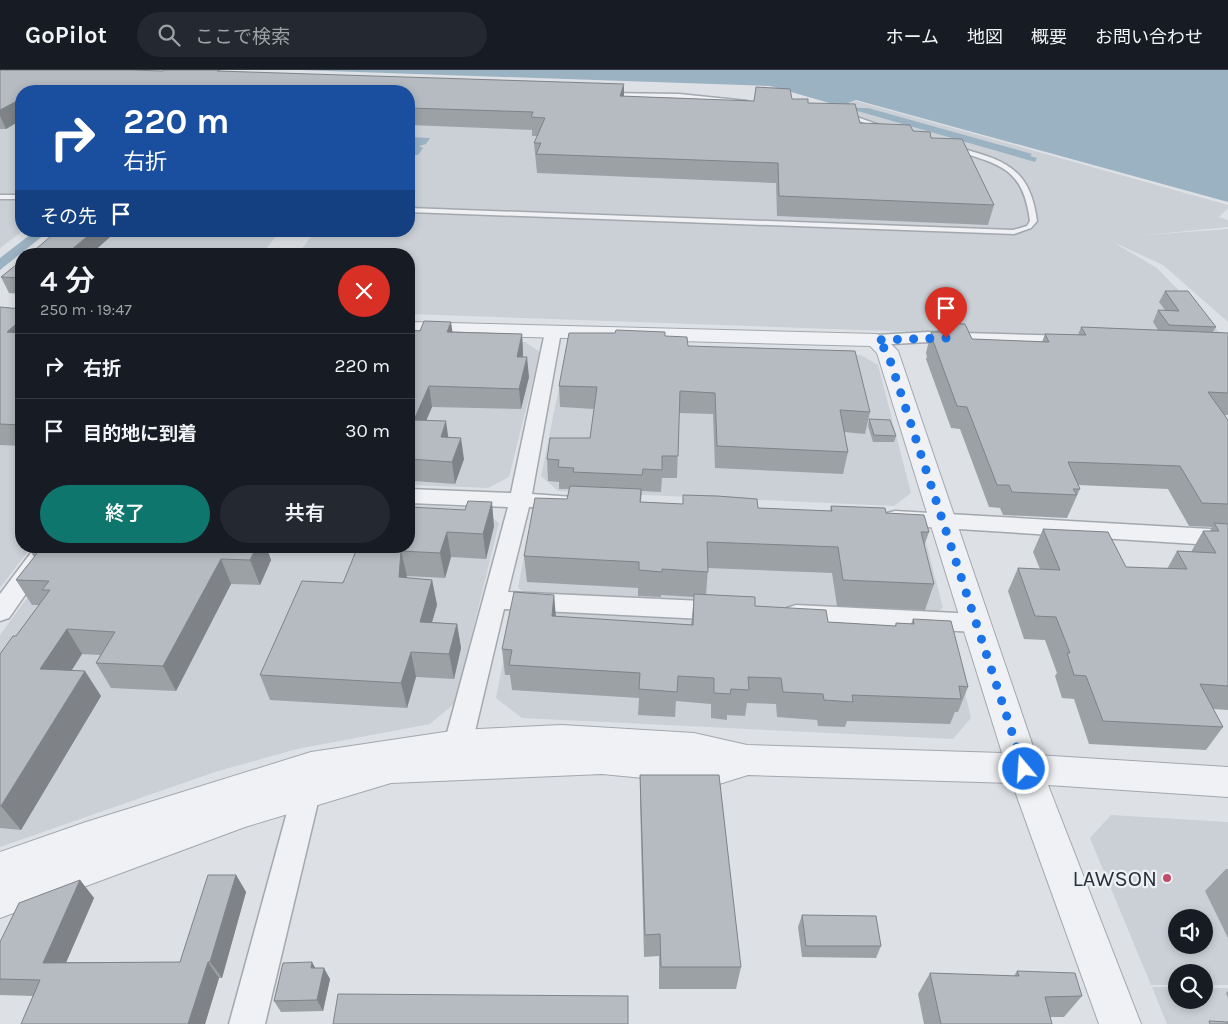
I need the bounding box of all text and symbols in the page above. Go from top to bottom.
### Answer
search box [137,12,487,57]
text: GoPilot [25,21,107,49]
icon: search [155,21,183,49]
text: ここで検索 [195,26,290,48]
text: ホーム [886,26,939,48]
text: 地図 [967,26,1003,48]
text: 概要 [1031,26,1067,48]
text: お問い合わせ [1095,26,1203,48]
text: 220 m [123,101,230,142]
icon: right [40,105,105,170]
text: 右折 [123,149,167,175]
icon: arrive [107,200,135,228]
text: その先 [40,206,97,228]
text: 4 分 [40,263,95,299]
button: close [338,265,390,317]
pin [925,287,967,338]
icon: arrive [932,294,960,322]
text: 250 m · 19:47 [40,300,132,319]
icon: right [40,352,68,380]
text: 220 m [334,355,390,377]
text: 右折 [83,358,121,380]
icon: arrive [40,417,68,445]
text: 30 m [345,420,390,442]
text: 目的地に到着 [83,423,197,445]
button: 終了 [40,485,210,543]
button: 共有 [220,485,390,543]
position arrow [997,742,1049,794]
place label: LAWSON [1072,866,1157,892]
marker: LAWSON [1161,872,1173,884]
map controls [1168,909,1213,1009]
button: sound [1168,909,1213,954]
button: search [1168,964,1213,1009]

